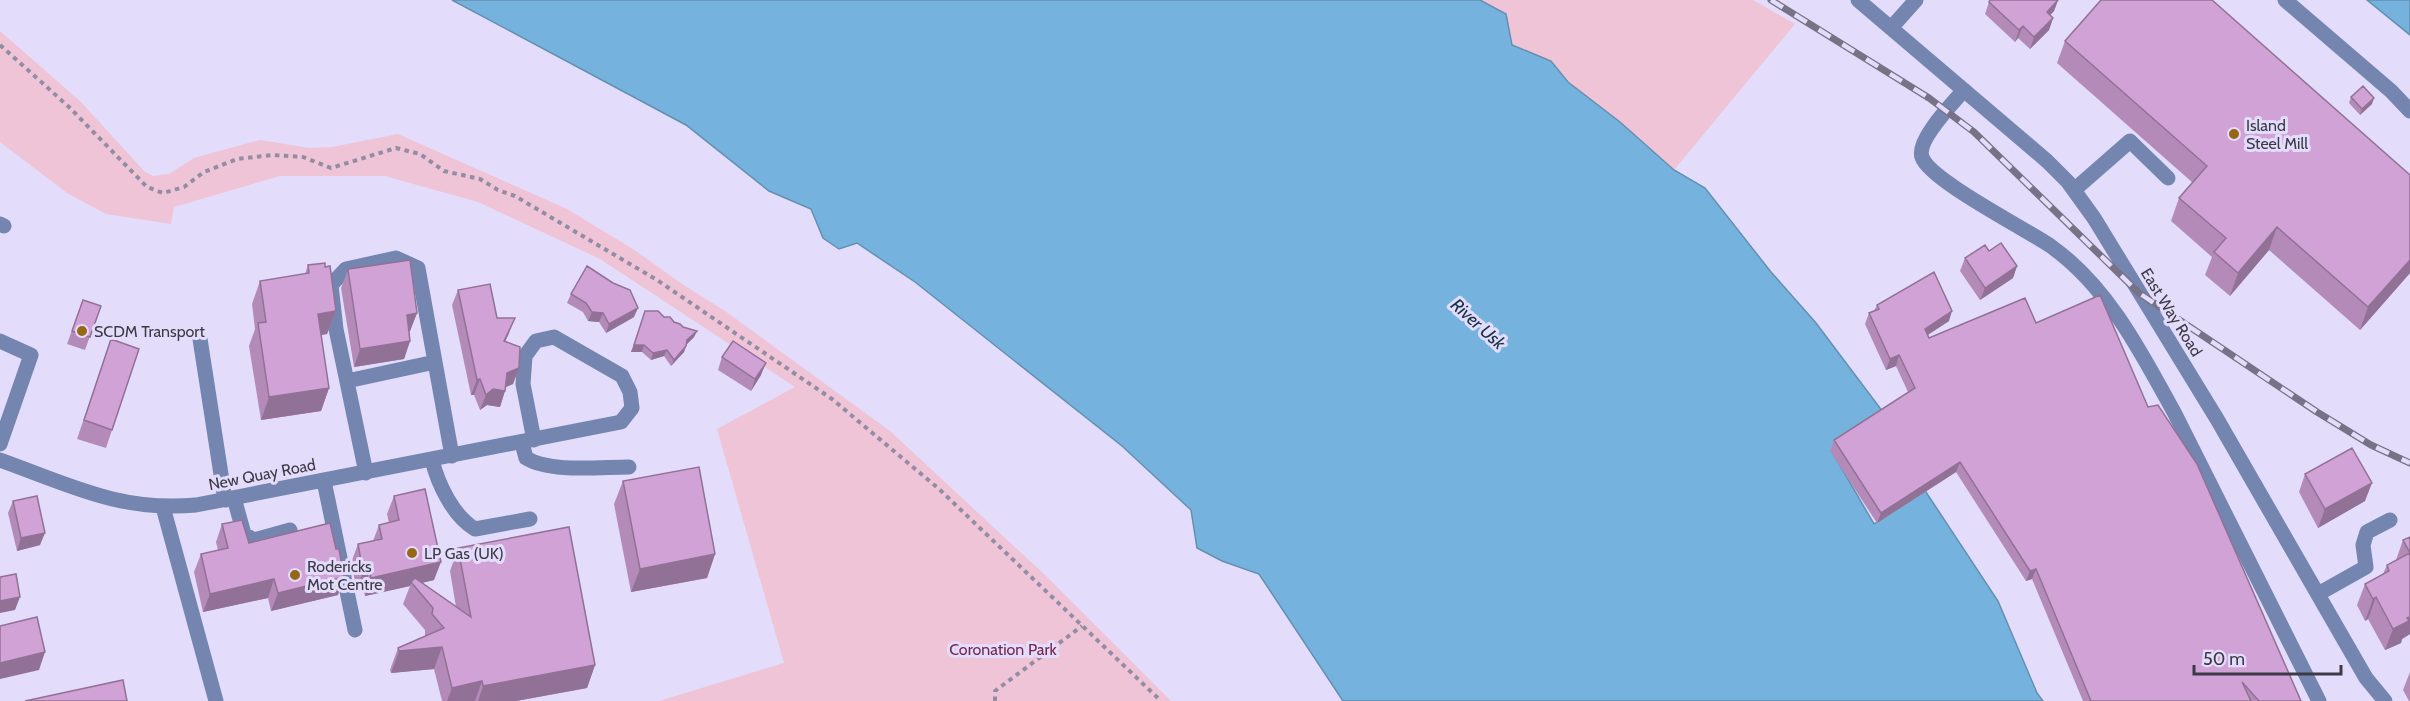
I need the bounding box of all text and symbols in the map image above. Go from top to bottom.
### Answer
place label: Island Steel Mill [2246,116,2308,153]
marker: Island Steel Mill [2227,127,2241,141]
street label: East Way Road [2137,265,2206,360]
water label: River Usk [1446,294,1511,355]
place label: SCDM Transport [94,322,205,341]
marker: SCDM Transport [75,324,89,338]
street label: New Quay Road [207,455,317,494]
place label: LP Gas (UK) [424,544,504,563]
marker: LP Gas (UK) [405,546,419,560]
place label: Rodericks Mot Centre [307,557,383,594]
marker: Rodericks Mot Centre [288,568,302,582]
scale bar [2194,638,2341,676]
park label: Coronation Park [949,640,1058,659]
text: 50 m [2203,648,2245,670]

